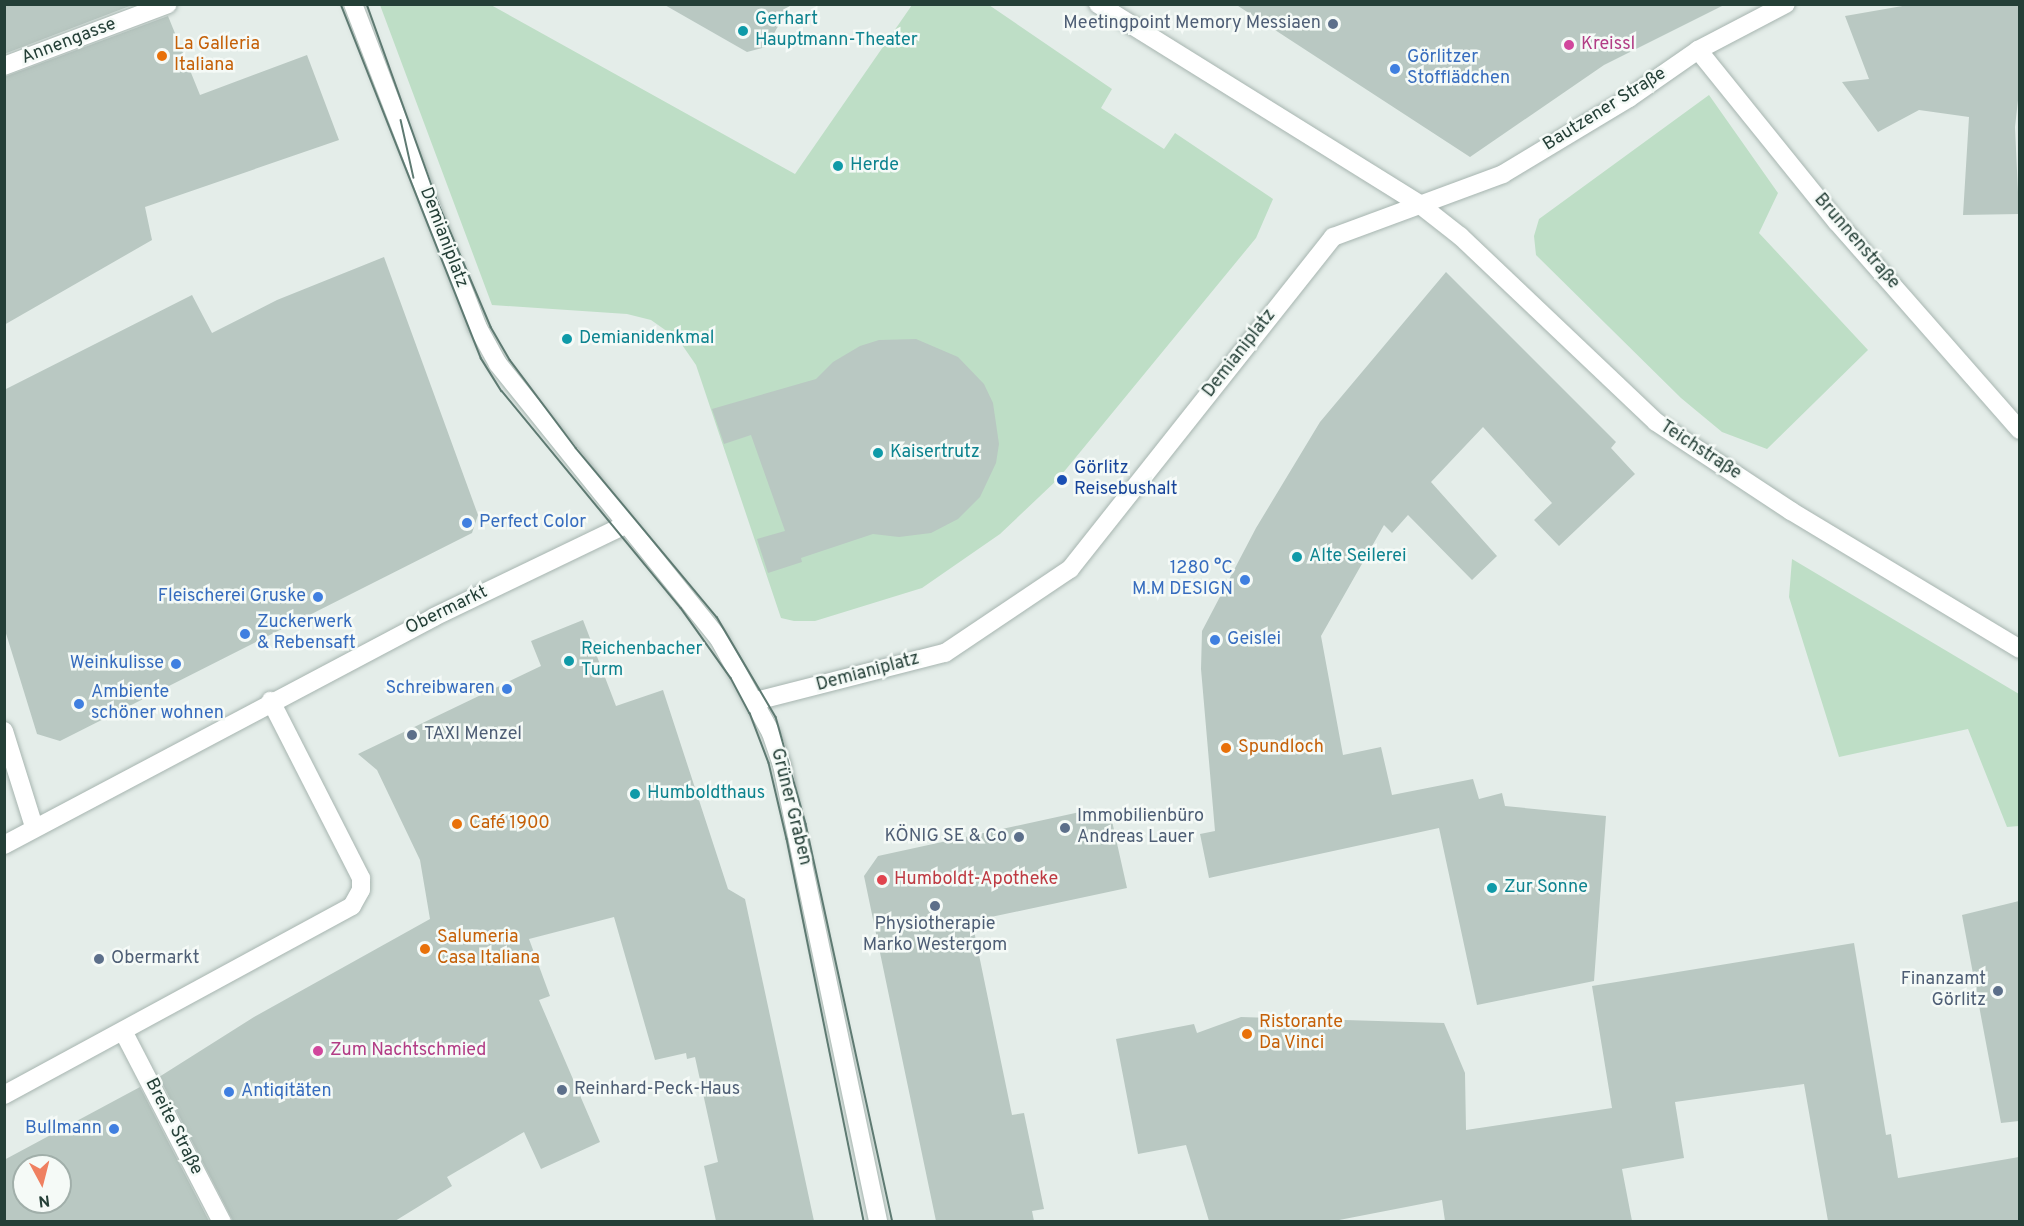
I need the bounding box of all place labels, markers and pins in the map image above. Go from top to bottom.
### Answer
place label: Gerhart Hauptmann-Theater [755,10,918,52]
place label: Meetingpoint Memory Messiaen [1063,13,1321,35]
marker: Meetingpoint Memory Messiaen [1326,17,1340,31]
marker: Gerhart Hauptmann-Theater [736,24,750,38]
place label: Kreissl [1581,34,1635,56]
place label: La Galleria Italiana [174,35,260,78]
marker: Kreissl [1562,38,1576,52]
place label: Görlitzer Stofflädchen [1407,48,1510,90]
marker: La Galleria Italiana [155,49,169,63]
marker: Görlitzer Stofflädchen [1388,62,1402,76]
place label: Herde [850,155,899,177]
marker: Herde [831,159,845,173]
place label: Demianidenkmal [579,328,715,350]
marker: Demianidenkmal [560,332,574,346]
place label: Kaisertrutz [890,442,980,464]
marker: Kaisertrutz [871,446,885,460]
place label: Görlitz Reisebushalt [1074,459,1178,502]
marker: Görlitz Reisebushalt [1055,473,1069,487]
place label: Perfect Color [479,512,586,534]
marker: Perfect Color [460,516,474,530]
place label: Alte Seilerei [1309,546,1407,568]
marker: Alte Seilerei [1290,550,1304,564]
place label: 1280 °C M.M DESIGN [1132,559,1233,602]
marker: 1280 °C M.M DESIGN [1238,573,1252,587]
place label: Fleischerei Gruske [158,586,306,608]
marker: Fleischerei Gruske [311,590,325,604]
place label: Zuckerwerk & Rebensaft [257,613,356,656]
marker: Zuckerwerk & Rebensaft [238,627,252,641]
place label: Geislei [1227,629,1281,651]
marker: Geislei [1208,633,1222,647]
place label: Reichenbacher Turm [581,640,703,682]
place label: Weinkulisse [70,653,164,675]
marker: Reichenbacher Turm [562,654,576,668]
marker: Weinkulisse [169,657,183,671]
place label: Schreibwaren [385,678,495,700]
marker: Schreibwaren [500,682,514,696]
place label: Ambiente schöner wohnen [91,683,224,726]
marker: Ambiente schöner wohnen [72,697,86,711]
place label: TAXI Menzel [424,724,522,746]
marker: TAXI Menzel [405,728,419,742]
place label: Spundloch [1238,737,1324,759]
marker: Spundloch [1219,741,1233,755]
place label: Humboldthaus [647,783,765,805]
marker: Humboldthaus [628,787,642,801]
place label: Immobilienbüro Andreas Lauer [1077,807,1204,850]
place label: Café 1900 [469,813,550,835]
marker: Café 1900 [450,817,464,831]
marker: Immobilienbüro Andreas Lauer [1058,821,1072,835]
place label: KÖNIG SE & Co [884,826,1007,848]
marker: KÖNIG SE & Co [1012,830,1026,844]
place label: Humboldt-Apotheke [894,869,1058,891]
marker: Humboldt-Apotheke [875,873,889,887]
place label: Zur Sonne [1504,877,1588,899]
marker: Zur Sonne [1485,881,1499,895]
marker: Physiotherapie Marko Westergom [928,899,942,913]
place label: Physiotherapie Marko Westergom [863,915,1007,958]
place label: Salumeria Casa Italiana [437,928,540,970]
marker: Salumeria Casa Italiana [418,942,432,956]
place label: Obermarkt [111,948,199,970]
marker: Obermarkt [92,952,106,966]
place label: Finanzamt Görlitz [1901,970,1986,1012]
marker: Finanzamt Görlitz [1991,984,2005,998]
place label: Ristorante Da Vinci [1259,1013,1343,1056]
marker: Ristorante Da Vinci [1240,1027,1254,1041]
place label: Zum Nachtschmied [330,1040,486,1062]
marker: Zum Nachtschmied [311,1044,325,1058]
place label: Reinhard-Peck-Haus [574,1079,740,1101]
place label: Antiqitäten [241,1081,332,1103]
marker: Reinhard-Peck-Haus [555,1083,569,1097]
marker: Antiqitäten [222,1085,236,1099]
place label: Bullmann [25,1118,102,1140]
marker: Bullmann [107,1122,121,1136]

